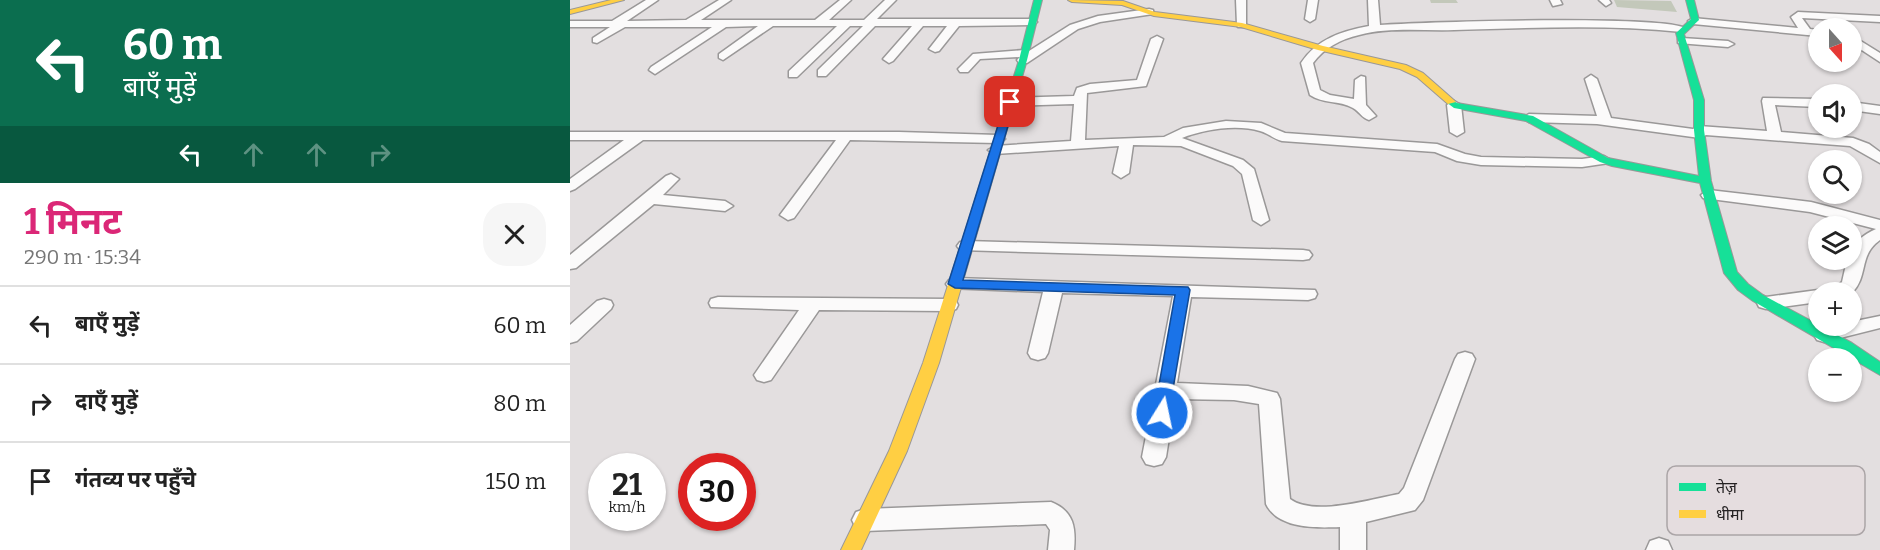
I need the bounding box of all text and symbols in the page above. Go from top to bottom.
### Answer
north arrow [1808,18,1862,72]
map controls [1808,18,1862,402]
text: 60 m [123,20,222,70]
icon: left [24,24,102,102]
text: बाएँ मुड़ें [123,71,196,103]
pin [984,76,1035,127]
button: sound [1808,84,1862,138]
icon: arrive [993,85,1026,118]
icon: left [174,138,207,171]
icon: ahead [237,138,270,171]
icon: ahead [300,138,333,171]
icon: right [363,138,396,171]
button: search [1808,150,1862,204]
text: 1 मिनट [24,200,122,244]
button: close [483,203,546,266]
button: layers [1808,216,1862,270]
text: 290 m · 15:34 [24,245,141,269]
button: + [1808,282,1862,336]
icon: left [24,309,57,342]
text: बाएँ मुड़ें [75,310,139,337]
text: 60 m [494,312,546,339]
button: − [1808,348,1862,402]
position arrow [1130,381,1194,445]
icon: right [24,387,57,420]
text: दाएँ मुड़ें [75,388,138,415]
text: 80 m [493,390,546,417]
speed limit sign: 30 [678,453,756,531]
icon: arrive [24,465,57,498]
text: गंतव्य पर पहुँचे [75,466,196,493]
legend [1667,466,1865,535]
text: 21 [612,467,642,503]
text: 150 m [486,468,546,495]
text: तेज़ [1716,478,1738,497]
text: km/h [608,498,646,516]
text: धीमा [1716,505,1745,524]

